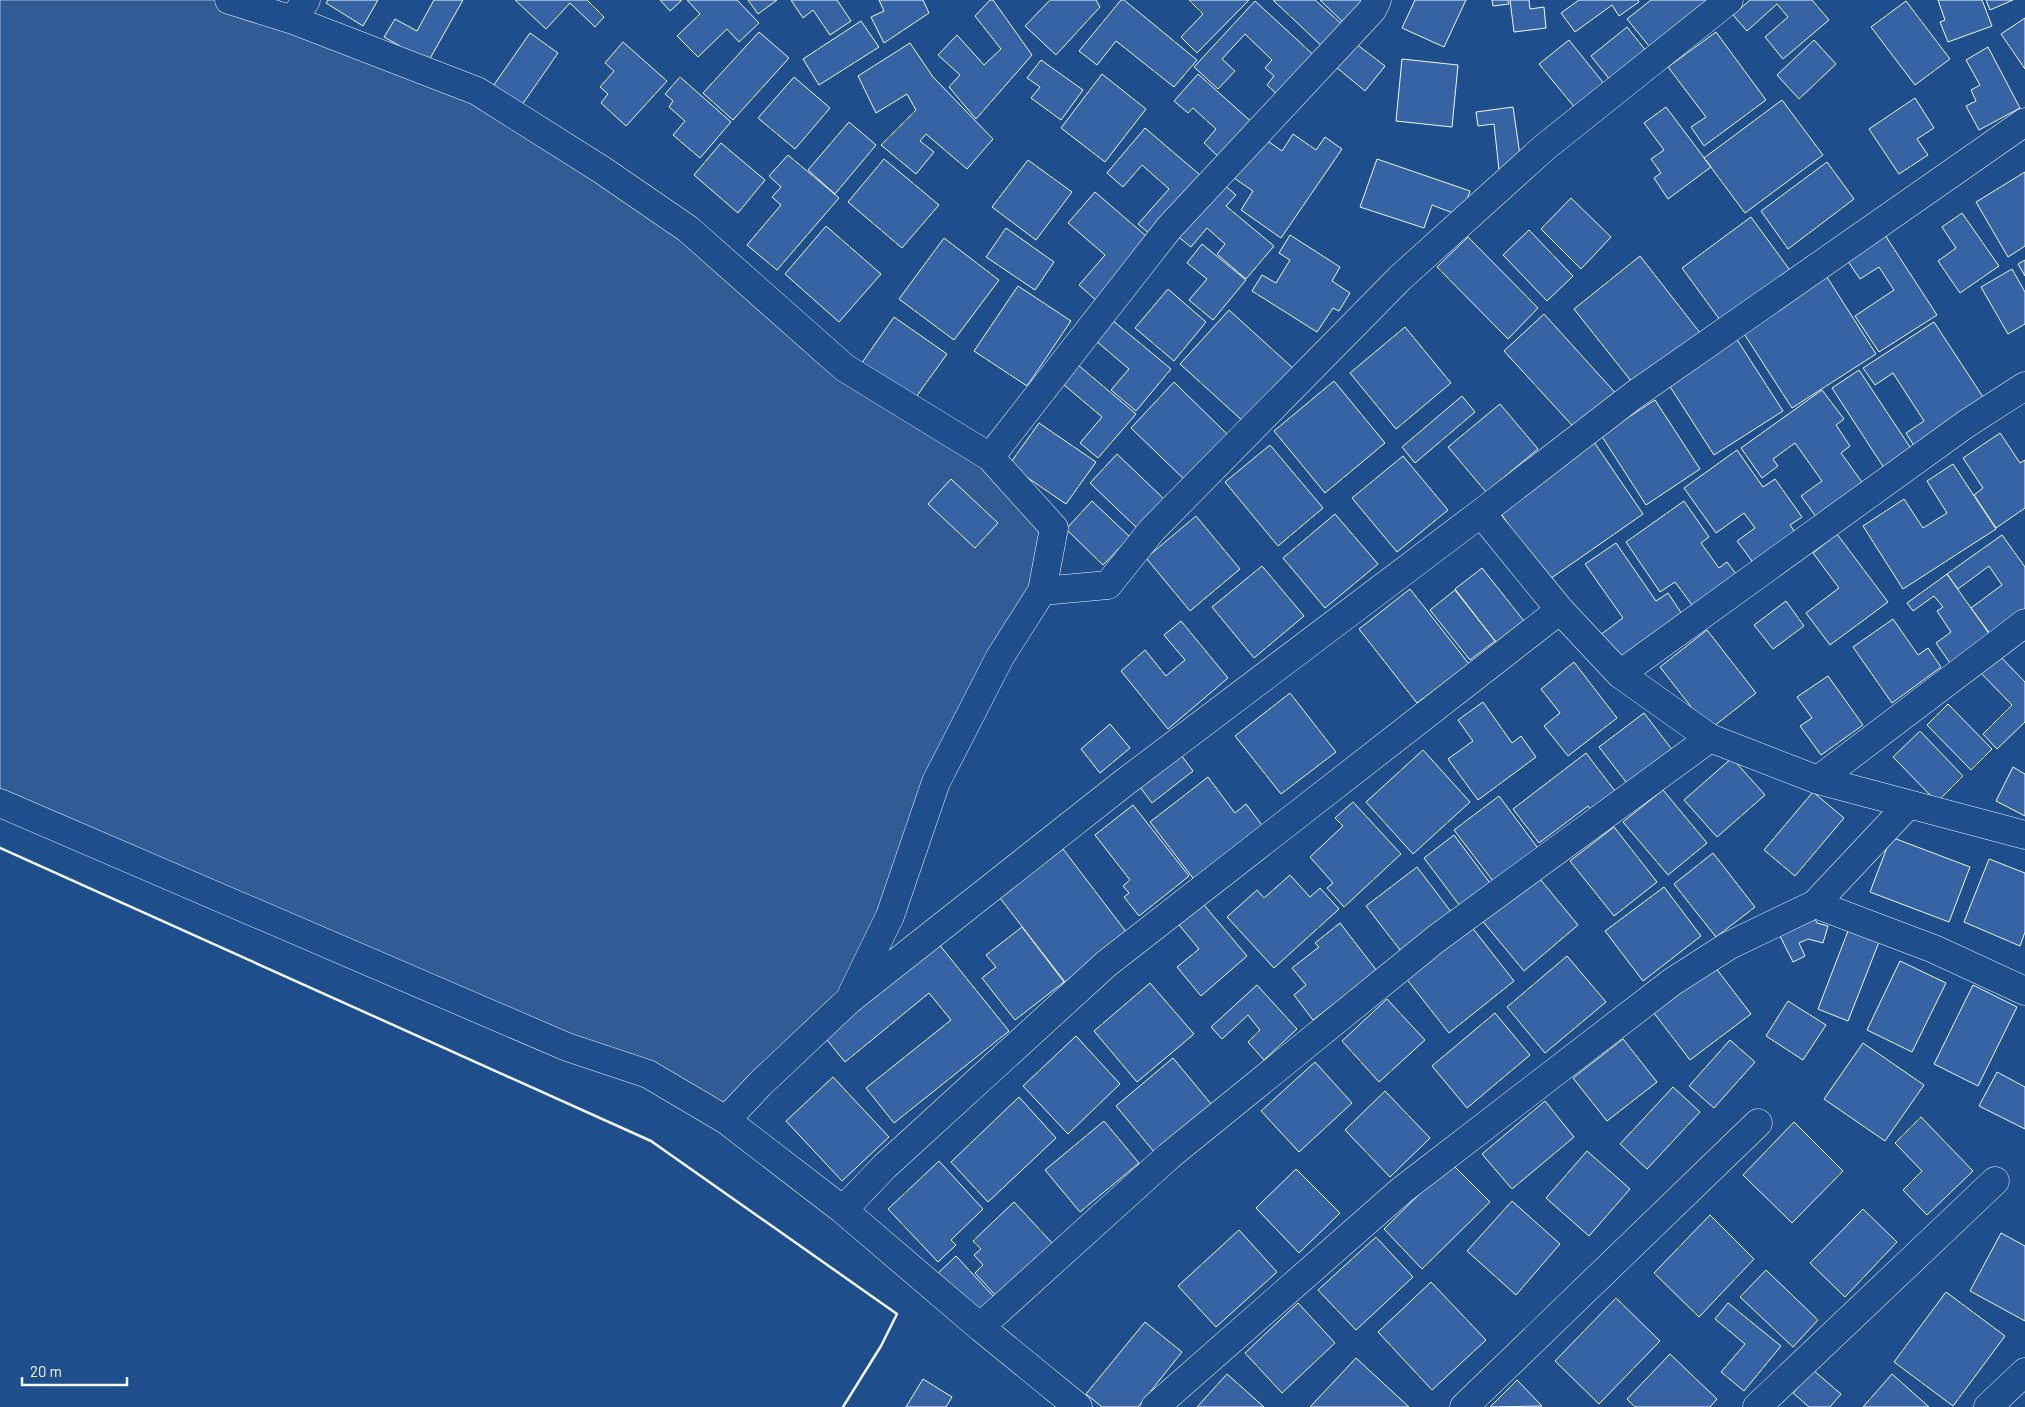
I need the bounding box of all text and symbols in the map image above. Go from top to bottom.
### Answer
scale bar [22,1354,128,1386]
text: 20 m [30,1362,62,1380]

